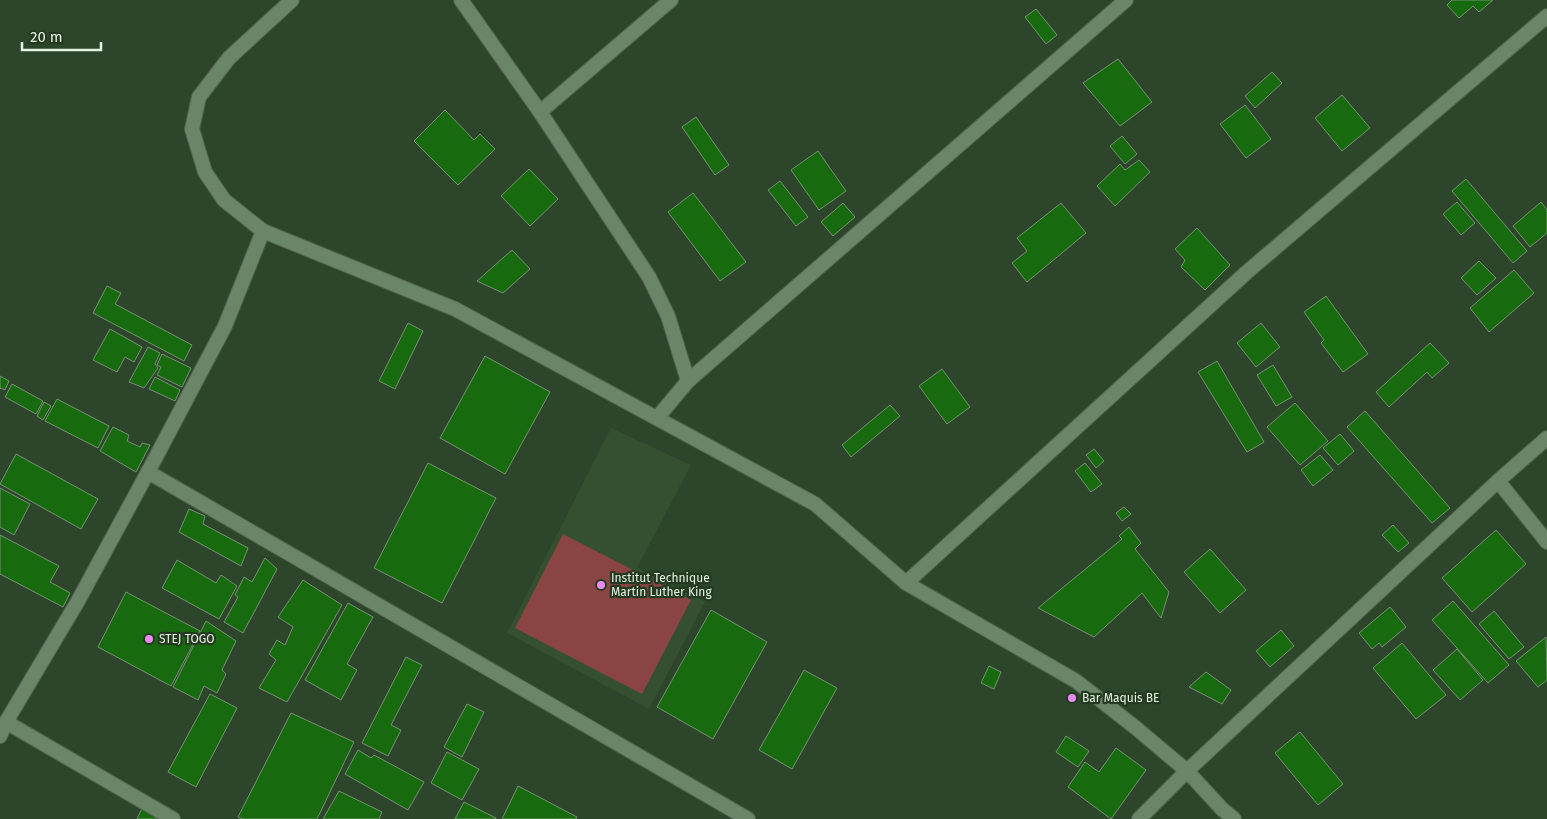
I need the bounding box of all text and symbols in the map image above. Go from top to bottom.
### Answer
scale bar [22,20,101,52]
text: 20 m [30,28,63,46]
place label: Institut Technique Martin Luther King [611,571,712,599]
marker: Institut Technique Martin Luther King [595,579,607,591]
place label: STEJ TOGO [159,632,215,646]
marker: STEJ TOGO [143,633,155,645]
place label: Bar Maquis BE [1082,691,1160,705]
marker: Bar Maquis BE [1066,692,1078,704]

